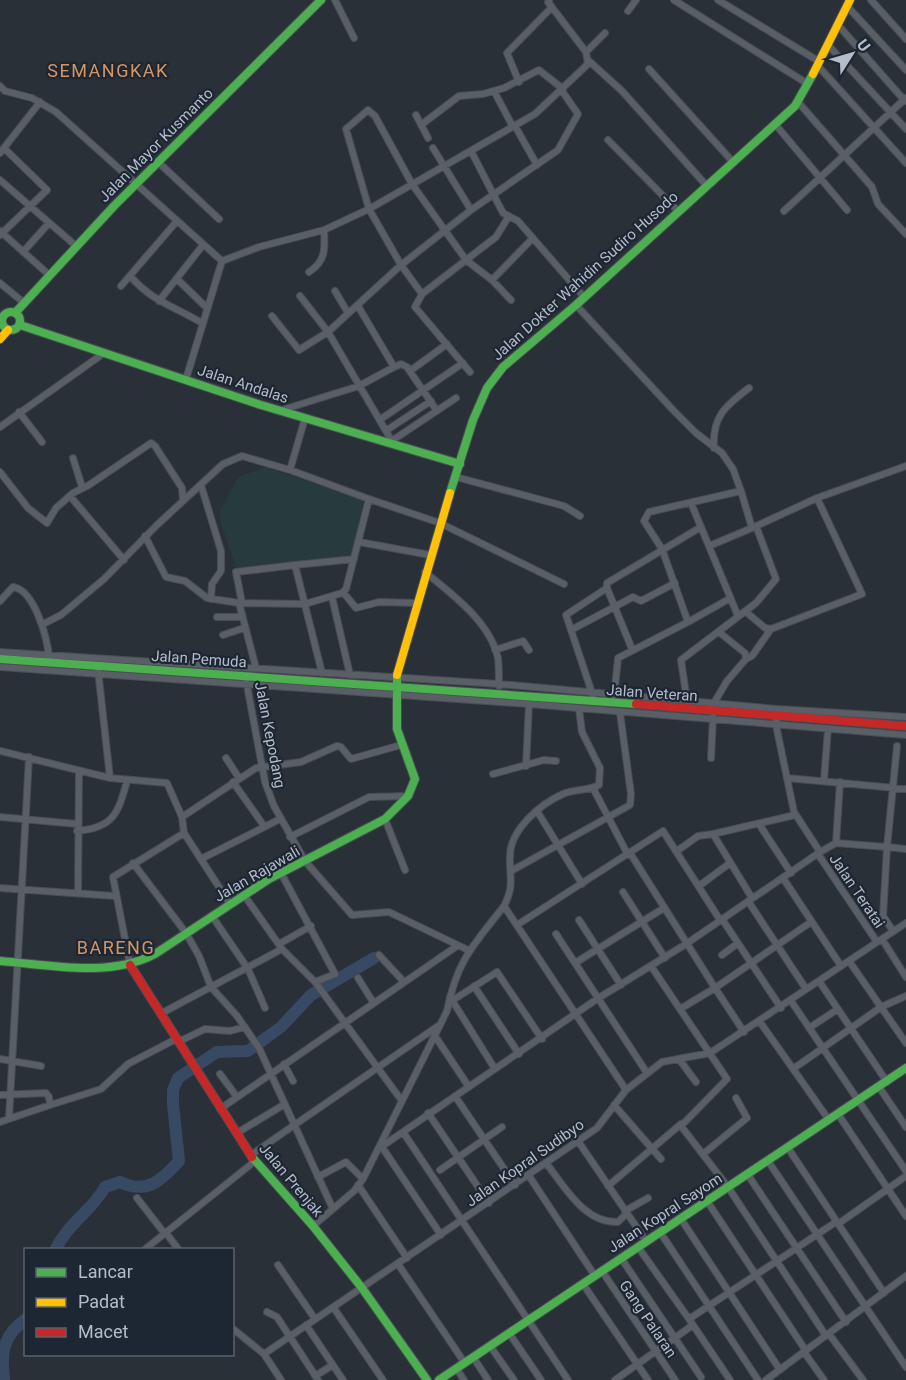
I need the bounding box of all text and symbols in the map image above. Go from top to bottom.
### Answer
north arrow [822,24,882,84]
text: U [853,35,874,55]
district label: SEMANGKAK [47,60,169,81]
street label: Jalan Mayor Kusmanto [95,84,217,206]
street label: Jalan Dokter Wahidin Sudiro Husodo [488,188,682,364]
street label: Jalan Andalas [195,361,291,407]
street label: Jalan Pemuda [151,647,247,671]
street label: Jalan Kepodang [251,680,289,790]
street label: Jalan Veteran [606,681,698,705]
street label: Jalan Rajawali [211,842,303,906]
street label: Jalan Teratai [826,850,888,932]
district label: BARENG [77,937,155,958]
street label: Jalan Kopral Sudibyo [463,1115,587,1211]
street label: Jalan Prenjak [255,1140,327,1221]
street label: Jalan Kopral Sayom [605,1169,725,1257]
legend [24,1248,234,1356]
text: Lancar [78,1261,133,1282]
street label: Gang Palaran [616,1277,680,1361]
text: Padat [78,1291,125,1312]
text: Macet [78,1321,128,1342]

